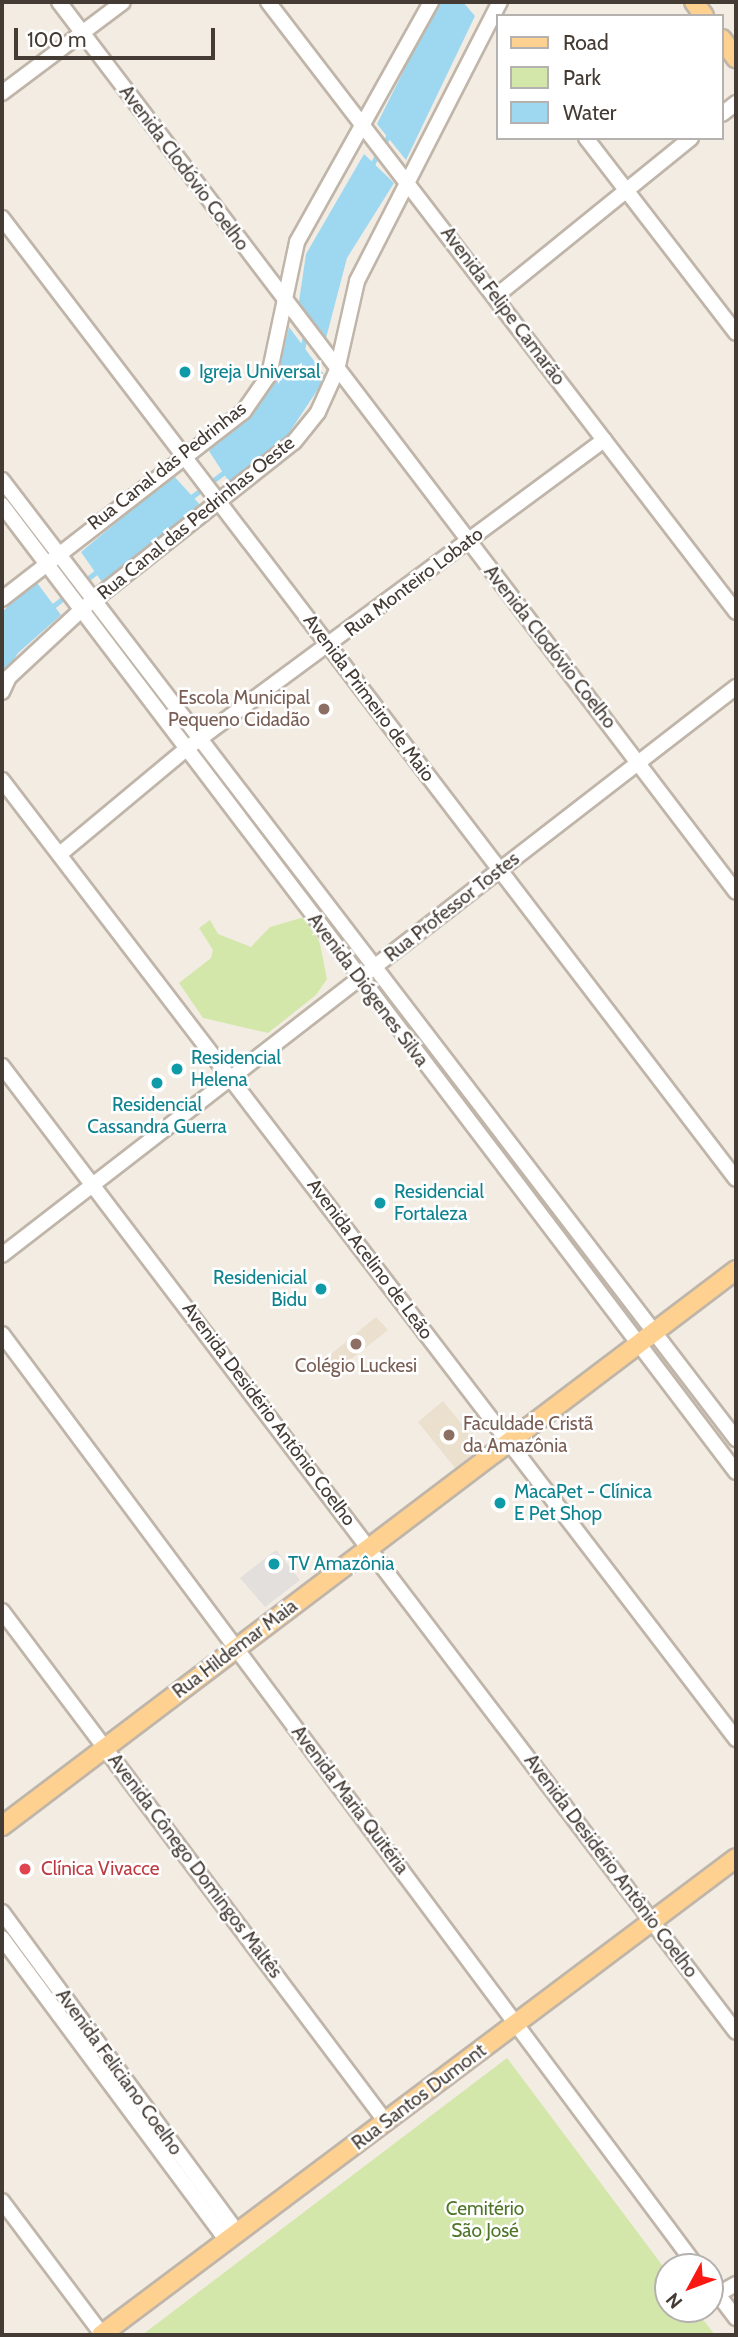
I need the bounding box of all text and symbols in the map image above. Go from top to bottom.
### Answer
scale bar [18,14,219,58]
legend [496,14,724,140]
text: 100 m [27,27,86,52]
text: Road [563,30,609,55]
text: Park [563,65,601,90]
street label: Avenida Clodóvio Coelho [114,81,254,255]
text: Water [563,100,616,125]
street label: Avenida Felipe Camarão [436,222,570,390]
place label: Igreja Universal [199,361,320,383]
marker: Igreja Universal [177,364,193,380]
street label: Rua Canal das Pedrinhas [83,397,251,535]
street label: Rua Canal das Pedrinhas Oeste [93,431,299,605]
street label: Rua Monteiro Lobato [340,523,488,641]
street label: Avenida Clodóvio Coelho [479,561,621,733]
street label: Avenida Primeiro de Maio [299,610,439,786]
place label: Escola Municipal Pequeno Cidadão [168,687,310,731]
marker: Escola Municipal Pequeno Cidadão [316,701,332,717]
street label: Rua Professor Tostes [380,847,524,967]
street label: Avenida Diógenes Silva [303,909,433,1071]
place label: Residencial Helena [191,1047,281,1091]
marker: Residencial Helena [169,1061,185,1077]
marker: Residencial Cassandra Guerra [149,1075,165,1091]
place label: Residencial Cassandra Guerra [87,1094,227,1138]
street label: Avenida Acelino de Leão [302,1174,438,1344]
place label: Residencial Fortaleza [394,1181,484,1225]
marker: Residencial Fortaleza [372,1195,388,1211]
place label: Residenicial Bidu [213,1267,307,1311]
marker: Residenicial Bidu [313,1281,329,1297]
street label: Avenida Desidério Antônio Coelho [177,1298,361,1530]
marker: Colégio Luckesi [348,1336,364,1352]
place label: Colégio Luckesi [295,1355,417,1377]
place label: Faculdade Cristã da Amazônia [463,1413,593,1457]
marker: Faculdade Cristã da Amazônia [441,1427,457,1443]
place label: MacaPet - Clínica E Pet Shop [514,1481,652,1525]
marker: MacaPet - Clínica E Pet Shop [492,1495,508,1511]
place label: TV Amazônia [288,1553,394,1575]
marker: TV Amazônia [266,1556,282,1572]
street label: Rua Hildemar Maia [168,1595,302,1703]
street label: Avenida Maria Quitéria [287,1721,413,1879]
street label: Avenida Cônego Domingos Maltês [103,1749,287,1983]
street label: Avenida Desidério Antônio Coelho [519,1750,703,1982]
place label: Clínica Vivacce [41,1858,159,1880]
marker: Clínica Vivacce [15,1859,35,1879]
street label: Avenida Feliciano Coelho [51,1984,187,2160]
street label: Rua Santos Dumont [348,2039,490,2155]
park label: Cemitério São José [446,2198,524,2242]
north arrow [654,2253,724,2323]
text: N [661,2288,687,2313]

